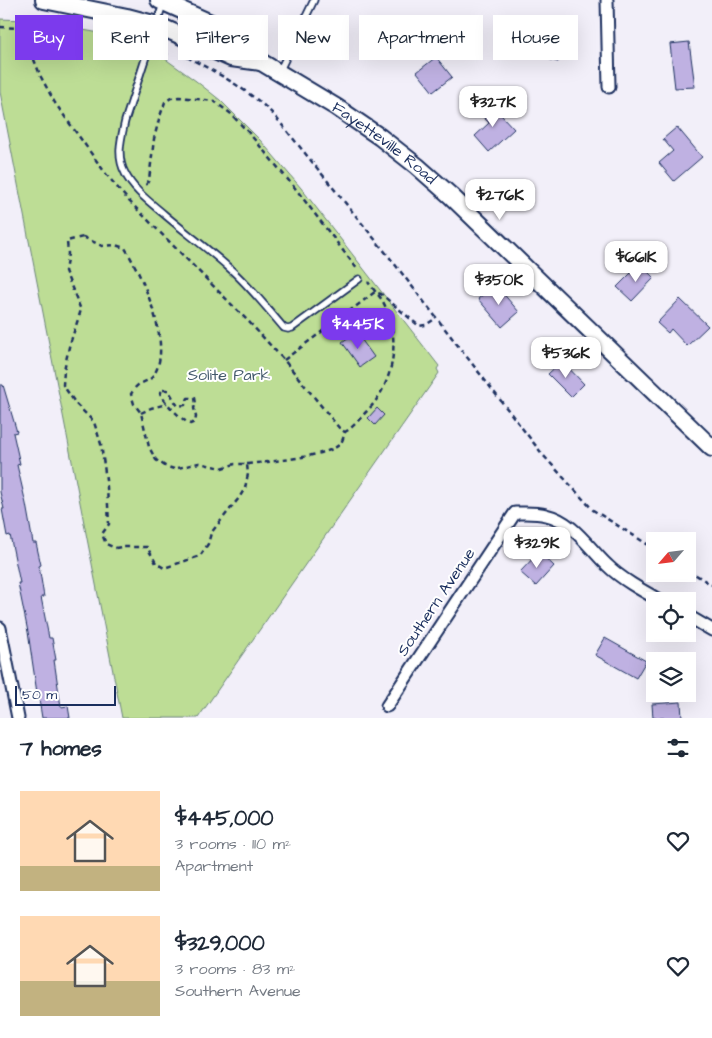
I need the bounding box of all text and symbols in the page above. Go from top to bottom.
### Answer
chip: Buy [15,15,83,60]
chip: Rent [93,15,168,60]
chip: Filters [178,15,268,60]
chip: New [278,15,349,60]
chip: Apartment [359,15,483,60]
chip: House [493,15,578,60]
pin: $327K [458,86,528,128]
text: $327K [470,91,516,113]
street label: Fayetteville Road [328,96,441,189]
pin: $276K [465,178,535,221]
text: $276K [476,184,524,206]
pin: $661K [601,240,671,283]
text: $661K [616,246,656,268]
pin: $350K [464,264,534,306]
text: $350K [475,269,523,291]
pin: $445K [323,308,393,350]
text: $445K [332,313,384,335]
pin: $536K [531,336,601,379]
text: $536K [542,342,590,364]
park label: Solite Park [188,364,271,386]
pin: $329K [502,526,572,569]
text: $329K [515,532,560,554]
north arrow [646,532,696,582]
map controls [646,532,696,702]
street label: Southern Avenue [392,543,480,660]
button: locate [646,592,696,642]
button: layers [646,652,696,702]
scale bar [15,683,116,706]
text: 50 m [22,685,57,705]
text: 7 homes [20,734,102,763]
icon: filters [664,734,692,762]
text: $445,000 [175,804,274,833]
icon: home [60,811,120,871]
icon: heart [664,827,692,855]
text: 3 rooms · 110 m² [175,833,291,855]
text: Apartment [175,855,253,877]
text: $329,000 [175,929,265,958]
icon: home [60,936,120,996]
icon: heart [664,952,692,980]
text: 3 rooms · 83 m² [175,958,295,980]
text: Southern Avenue [175,980,301,1002]

